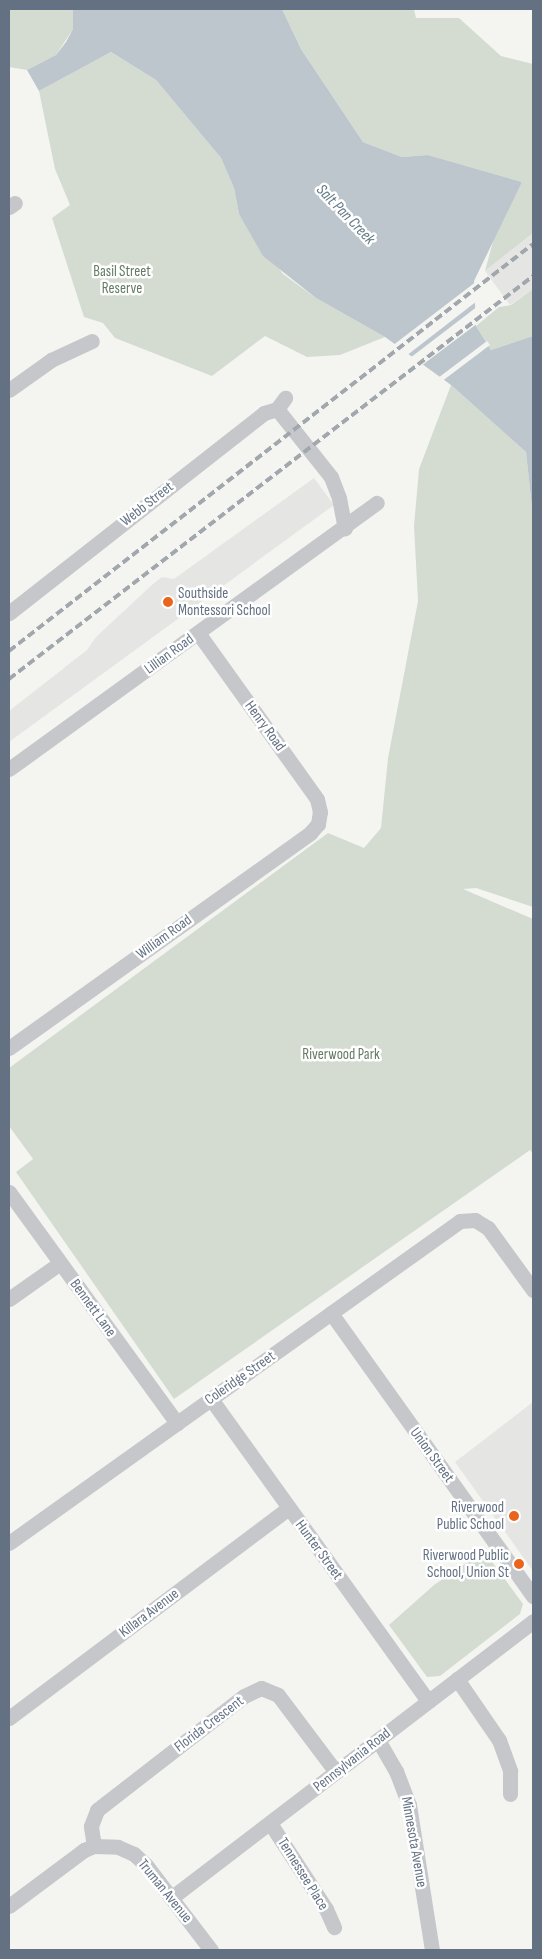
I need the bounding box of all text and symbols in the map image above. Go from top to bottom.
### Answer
water label: Salt Pan Creek [312,181,378,249]
park label: Basil Street Reserve [93,262,151,297]
street label: Webb Street [117,478,177,530]
place label: Southside Montessori School [178,584,271,619]
marker: Southside Montessori School [162,596,174,608]
street label: Lillian Road [141,630,197,678]
street label: Henry Road [241,697,289,755]
street label: William Road [133,911,195,963]
park label: Riverwood Park [302,1046,380,1064]
street label: Bennett Lane [66,1276,120,1340]
street label: Coleridge Street [201,1347,279,1409]
street label: Union Street [406,1424,458,1486]
place label: Riverwood Public School [437,1498,504,1533]
marker: Riverwood Public School [508,1510,520,1522]
street label: Hunter Street [291,1517,347,1583]
place label: Riverwood Public School, Union St [423,1546,509,1581]
marker: Riverwood Public School, Union St [513,1558,525,1570]
street label: Killara Avenue [116,1585,182,1641]
street label: Florida Crescent [171,1692,247,1756]
street label: Pennsylvania Road [310,1724,394,1796]
street label: Minnesota Avenue [397,1795,431,1889]
street label: Tennessee Place [274,1834,332,1914]
street label: Truman Avenue [134,1856,196,1926]

